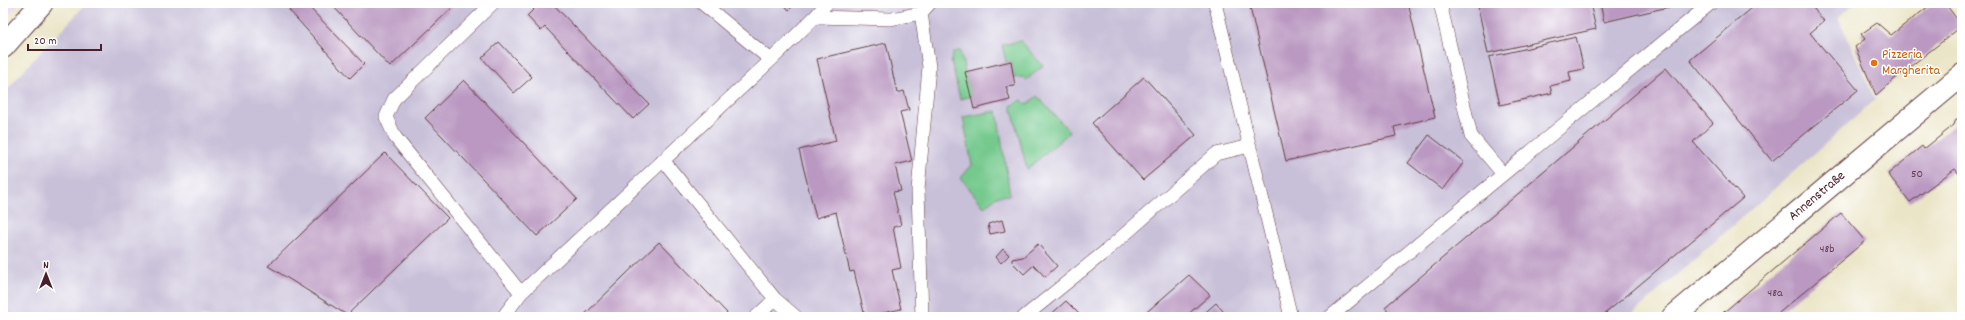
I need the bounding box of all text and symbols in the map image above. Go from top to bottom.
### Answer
scale bar [28,26,101,52]
text: 20 m [34,33,57,50]
place label: Pizzeria Margherita [1882,45,1941,81]
marker: Pizzeria Margherita [1869,58,1879,68]
house number: 50 [1911,166,1923,183]
street label: Annenstraße [1784,167,1850,226]
house number: 48b [1820,241,1835,258]
north arrow [26,254,66,294]
text: N [43,258,49,274]
house number: 48a [1767,285,1783,302]

